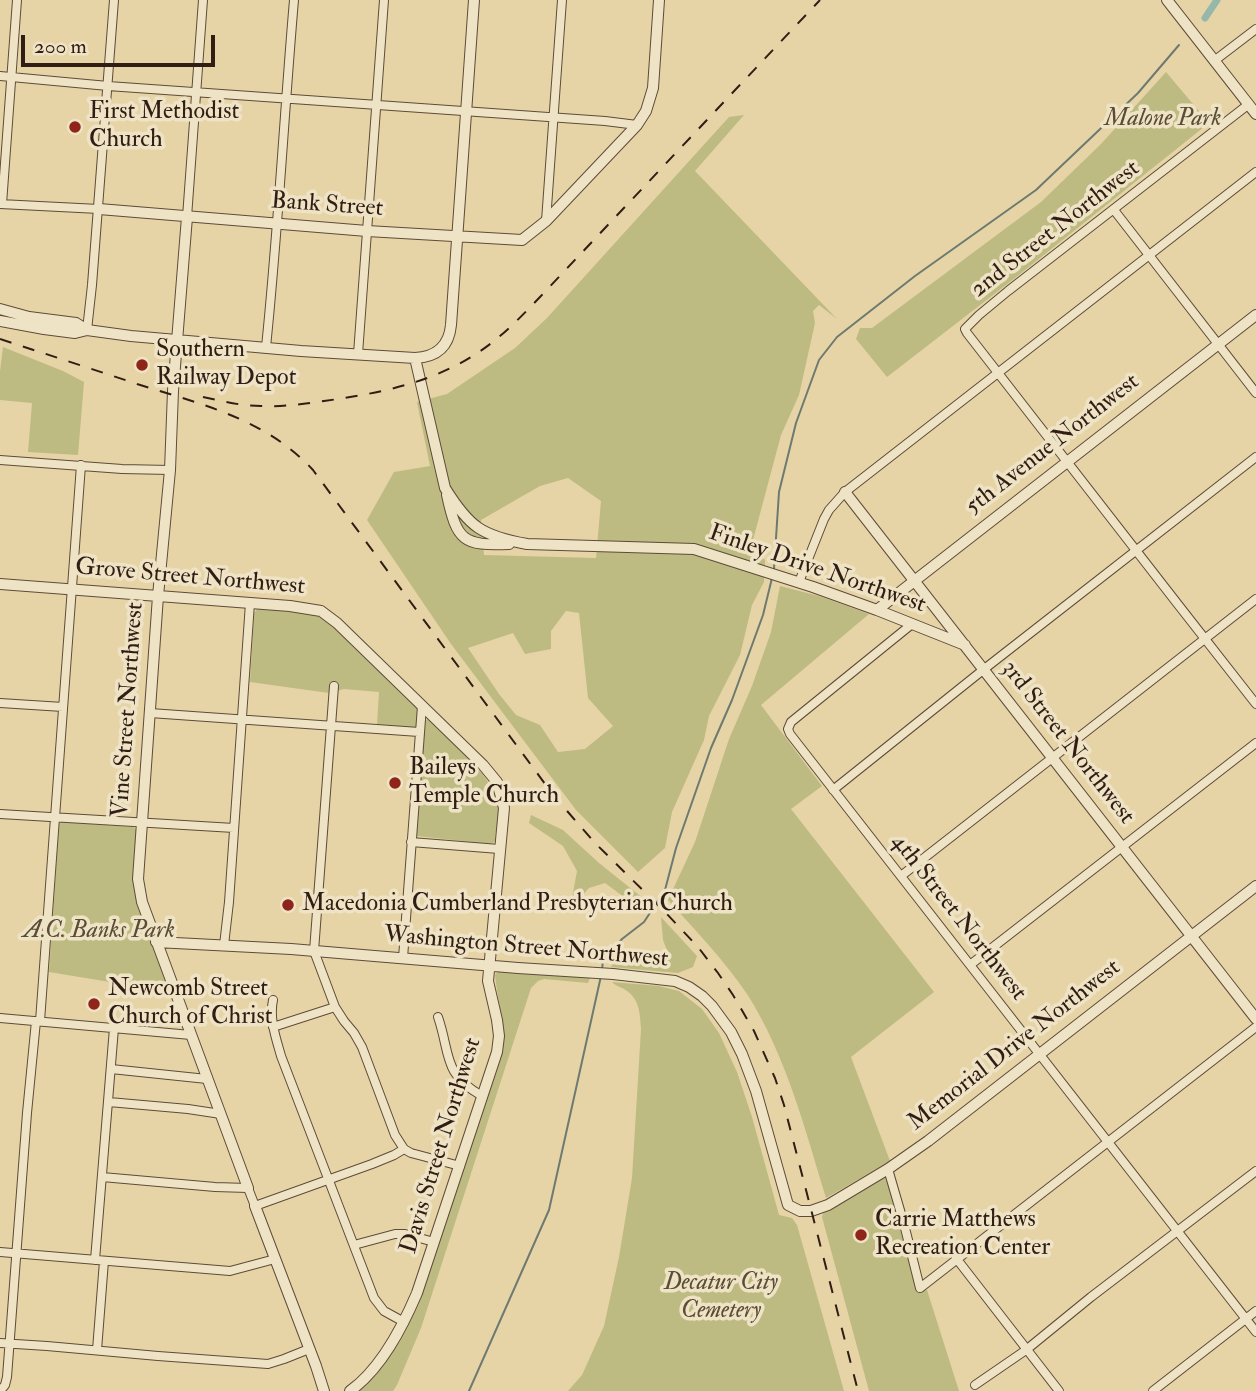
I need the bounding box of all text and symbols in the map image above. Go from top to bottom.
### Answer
scale bar [24,21,219,65]
text: 200 m [34,33,87,60]
place label: First Methodist Church [89,99,239,155]
park label: Malone Park [1105,106,1221,134]
marker: First Methodist Church [67,119,83,135]
street label: 2nd Street Northwest [966,155,1146,305]
street label: Bank Street [270,188,384,224]
place label: Southern Railway Depot [156,337,296,393]
marker: Southern Railway Depot [134,357,150,373]
street label: 5th Avenue Northwest [960,368,1146,522]
street label: Finley Drive Northwest [705,519,929,621]
street label: Grove Street Northwest [74,554,306,602]
street label: Vine Street Northwest [107,601,151,819]
street label: 3rd Street Northwest [994,655,1140,831]
place label: Baileys Temple Church [409,755,559,811]
marker: Baileys Temple Church [387,775,403,791]
street label: 4th Street Northwest [884,829,1032,1007]
place label: Macedonia Cumberland Presbyterian Church [302,891,733,919]
marker: Macedonia Cumberland Presbyterian Church [280,897,296,913]
park label: A.C. Banks Park [23,918,175,946]
street label: Washington Street Northwest [383,921,669,975]
street label: Memorial Drive Northwest [903,954,1127,1138]
place label: Newcomb Street Church of Christ [108,976,272,1032]
marker: Newcomb Street Church of Christ [86,996,102,1012]
street label: Davis Street Northwest [395,1035,489,1257]
place label: Carrie Matthews Recreation Center [875,1207,1050,1263]
marker: Carrie Matthews Recreation Center [853,1227,869,1243]
park label: Decatur City Cemetery [664,1270,778,1326]

